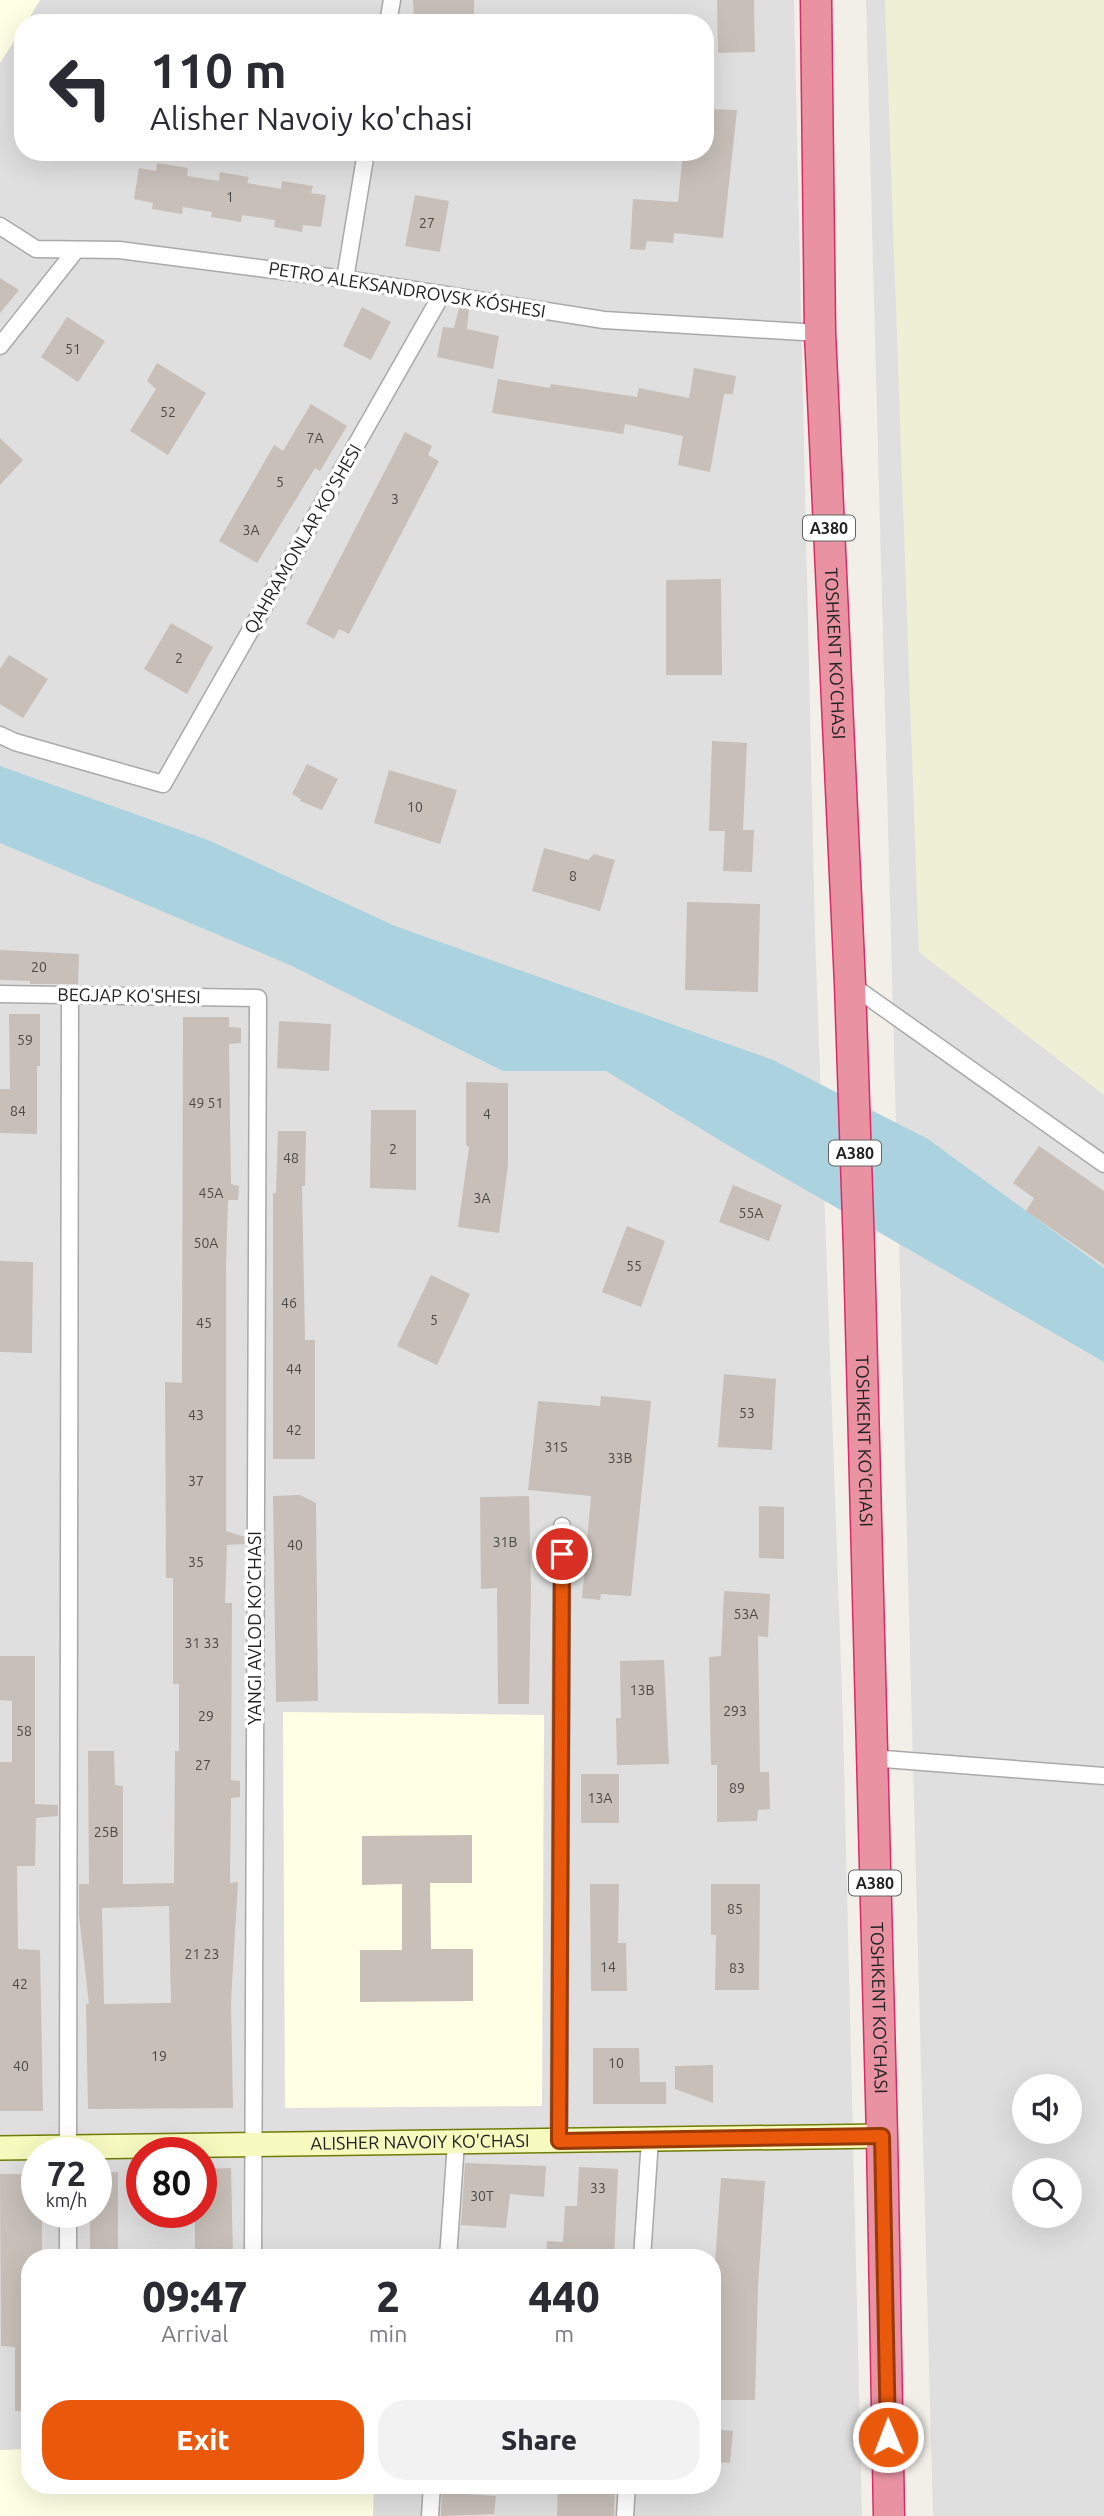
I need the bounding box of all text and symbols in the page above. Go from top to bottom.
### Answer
icon: left [35,42,126,133]
text: 110 m [150,42,287,97]
text: Alisher Navoiy ko'chasi [150,100,473,136]
house number: 1 [226,189,234,205]
house number: 27 [419,215,435,231]
street label: PETRO ALEKSANDROVSK KÓSHESI [267,256,547,321]
house number: 51 [65,341,81,357]
house number: 52 [160,404,176,420]
house number: 7A [307,430,324,446]
street label: QAHRAMONLAR KO'SHESI [240,440,365,637]
house number: 5 [276,474,284,490]
house number: 3 [391,491,399,507]
road number: A380 [803,516,855,540]
house number: 3A [243,522,260,538]
street label: TOSHKENT KO'CHASI [822,567,850,740]
house number: 2 [175,650,183,666]
house number: 10 [407,799,423,815]
house number: 8 [569,868,577,884]
house number: 20 [31,959,47,975]
street label: BEGJAP KO'SHESI [57,984,201,1006]
house number: 59 [17,1032,33,1048]
house number: 49 51 [189,1095,223,1111]
house number: 84 [10,1103,26,1119]
house number: 4 [483,1106,491,1122]
road number: A380 [829,1140,881,1166]
house number: 2 [389,1141,397,1157]
house number: 48 [283,1150,299,1166]
house number: 45A [199,1185,223,1201]
house number: 3A [474,1190,491,1206]
house number: 55A [739,1205,763,1221]
house number: 50A [194,1235,218,1251]
house number: 55 [626,1258,642,1274]
house number: 46 [281,1295,297,1311]
house number: 5 [430,1312,438,1328]
house number: 45 [196,1315,212,1331]
street label: TOSHKENT KO'CHASI [853,1355,877,1527]
house number: 44 [286,1361,302,1377]
house number: 53 [739,1405,755,1421]
house number: 43 [188,1407,204,1423]
house number: 42 [286,1422,302,1438]
house number: 31S [544,1439,568,1455]
house number: 33B [608,1450,632,1466]
house number: 37 [188,1473,204,1489]
pin [532,1524,592,1584]
street label: YANGI AVLOD KO'CHASI [244,1531,264,1725]
house number: 31B [493,1534,517,1550]
icon: arrive [543,1535,581,1573]
house number: 40 [287,1537,303,1553]
house number: 35 [188,1554,204,1570]
house number: 53A [734,1606,758,1622]
house number: 31 33 [185,1635,219,1651]
house number: 13B [630,1682,654,1698]
house number: 293 [723,1703,747,1719]
house number: 29 [198,1708,214,1724]
house number: 58 [16,1723,32,1739]
house number: 27 [195,1757,211,1773]
house number: 89 [729,1780,745,1796]
house number: 13A [588,1790,612,1806]
house number: 25B [94,1824,118,1840]
road number: A380 [849,1870,901,1896]
house number: 85 [727,1901,743,1917]
street label: TOSHKENT KO'CHASI [867,1922,892,2094]
house number: 21 23 [185,1946,219,1962]
house number: 14 [600,1959,616,1975]
house number: 83 [729,1960,745,1976]
house number: 42 [12,1976,28,1992]
house number: 19 [151,2048,167,2064]
house number: 10 [608,2055,624,2071]
house number: 40 [13,2058,29,2074]
map controls [1012,2074,1082,2228]
button: sound [1012,2074,1082,2144]
street label: ALISHER NAVOIY KO'CHASI [310,2130,530,2153]
speed limit sign: 80 [126,2137,217,2228]
text: 72 [47,2153,86,2193]
button: search [1012,2158,1082,2228]
house number: 33 [590,2180,606,2196]
house number: 30T [470,2188,494,2204]
text: km/h [46,2190,87,2210]
text: 09:47 [142,2273,247,2320]
text: 2 [376,2273,400,2320]
text: 440 [529,2273,600,2320]
text: Arrival [161,2321,228,2346]
text: min [369,2321,407,2346]
text: m [554,2321,574,2346]
button: Exit [42,2400,364,2480]
button: Share [378,2400,700,2480]
position arrow [851,2400,925,2474]

